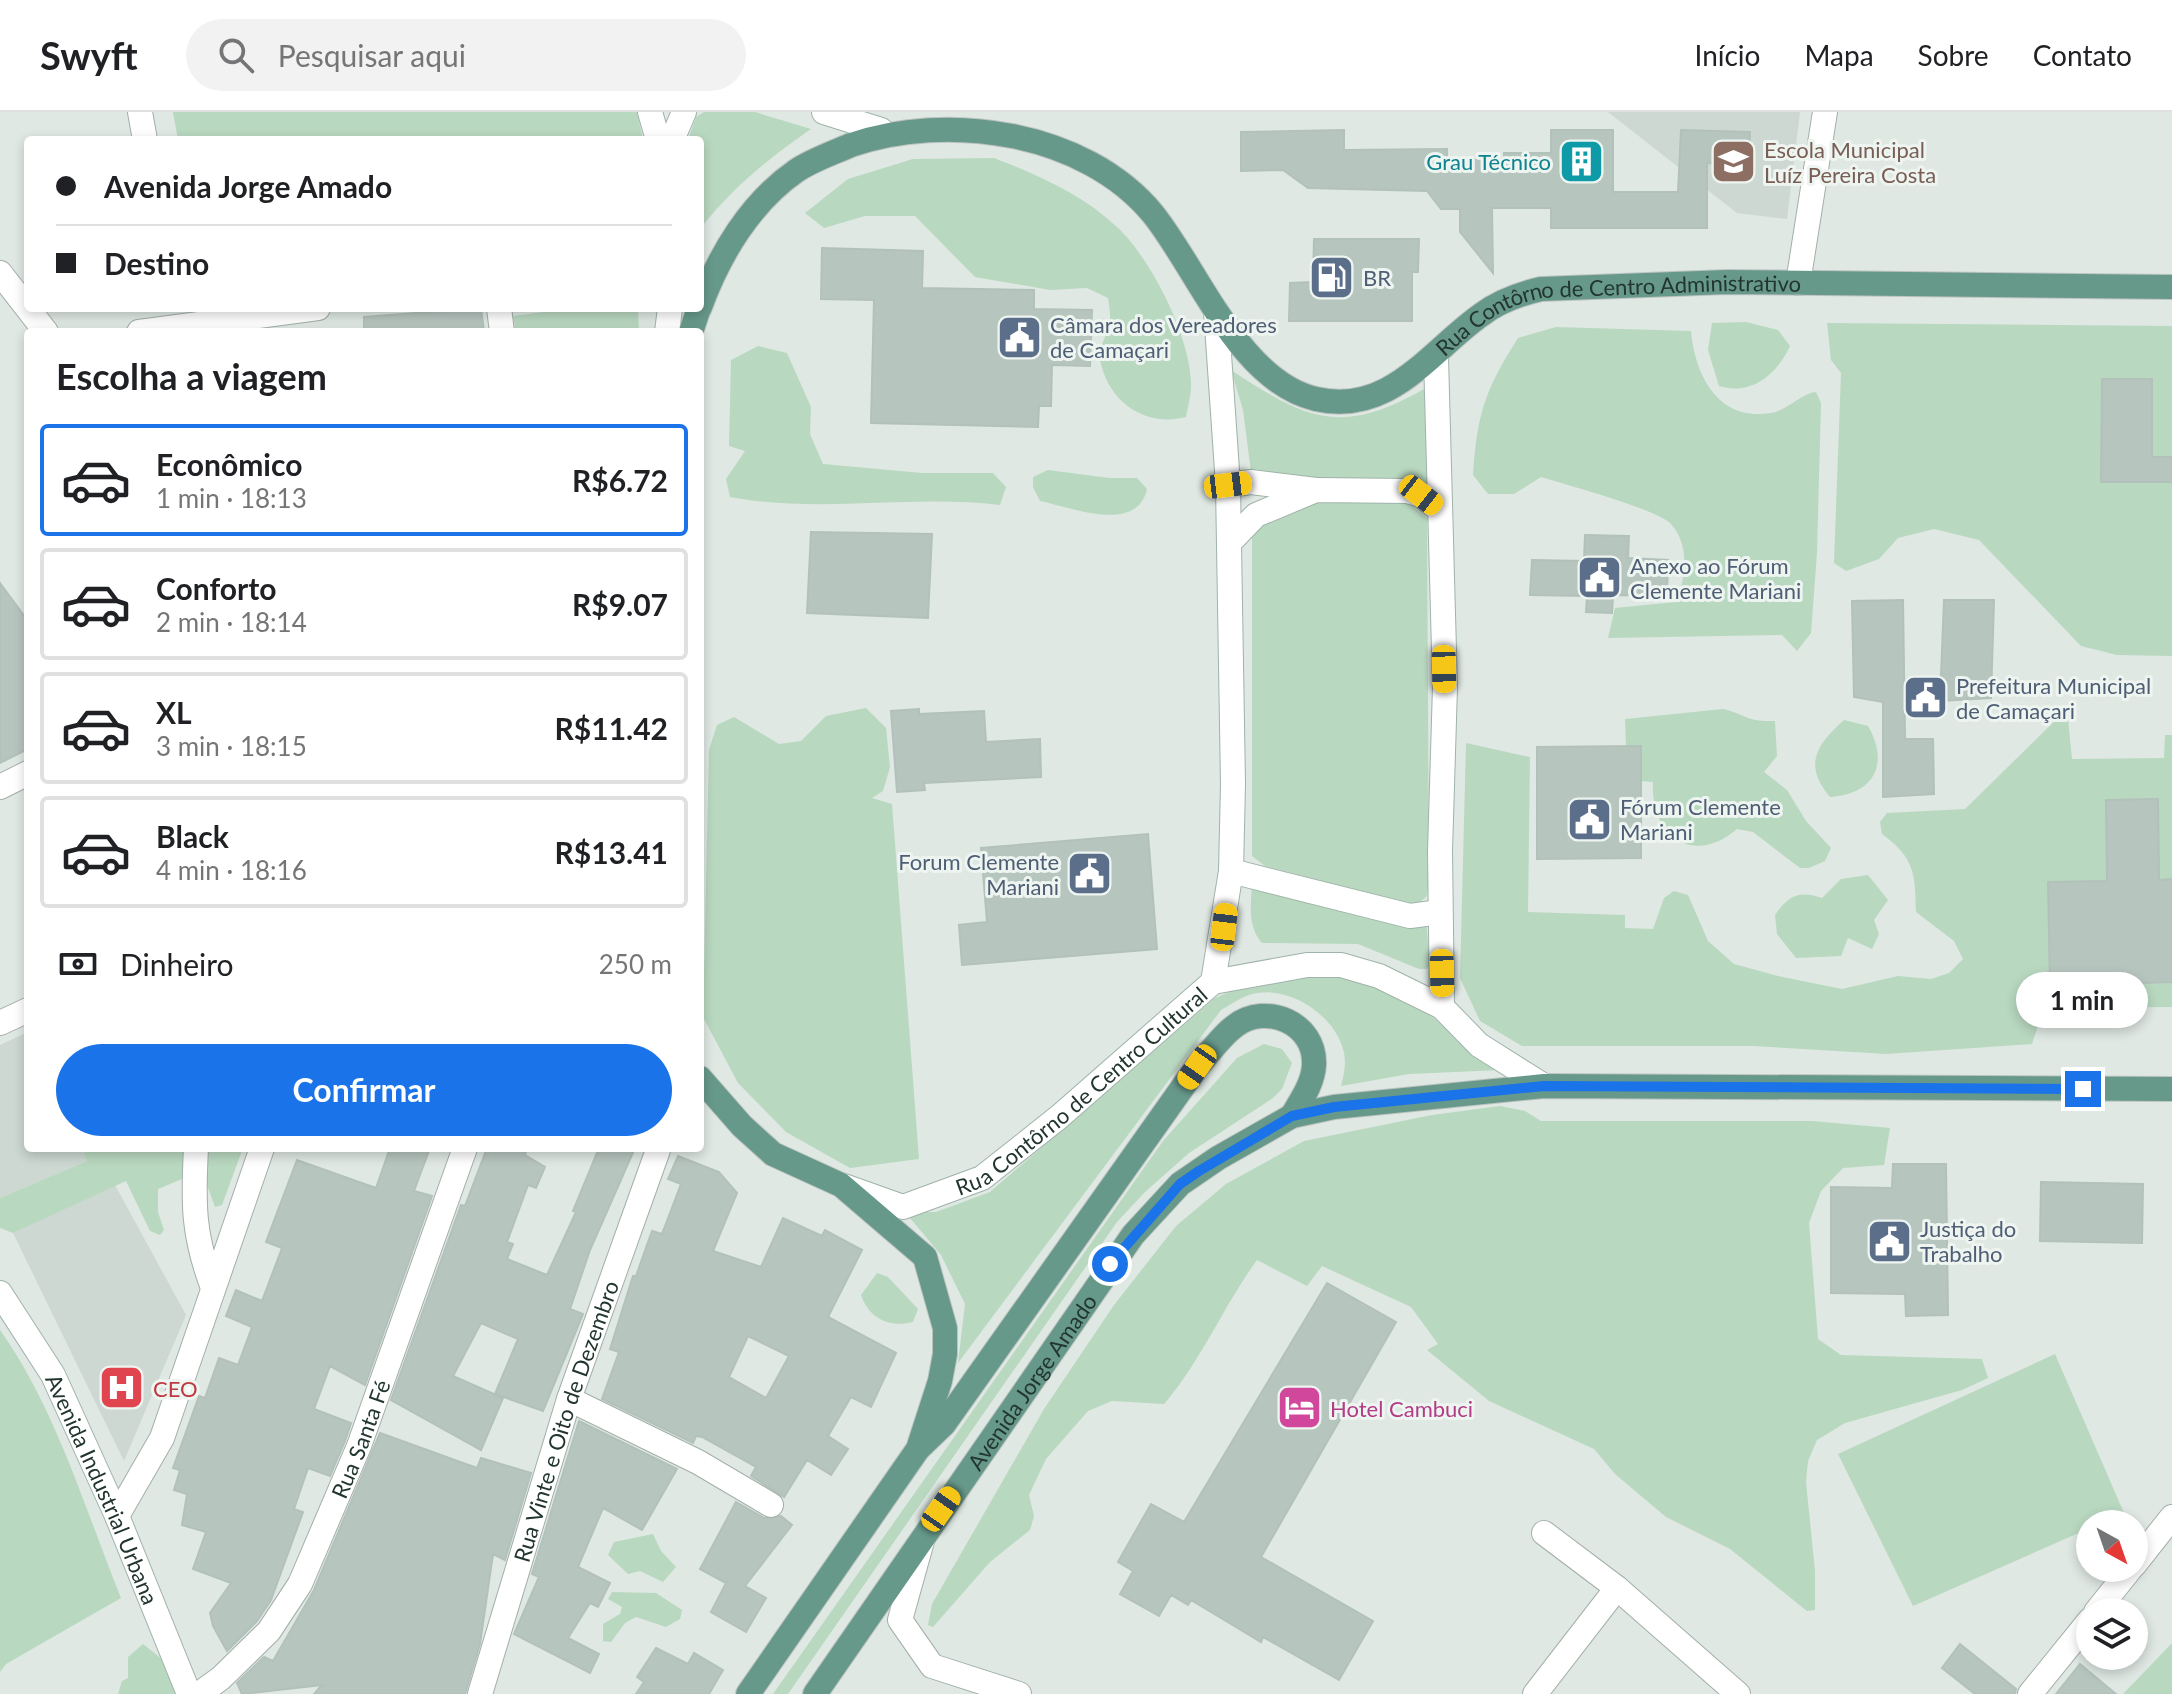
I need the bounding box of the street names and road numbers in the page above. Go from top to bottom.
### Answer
street label: Rua Contôrno de Centro Administrativo [1429,268,1801,361]
street label: Rua Contôrno de Centro Cultural [951,980,1212,1200]
street label: Rua Vinte e Oito de Dezembro [507,1277,624,1565]
street label: Avenida Jorge Amado [961,1288,1102,1475]
street label: Avenida Industrial Urbana [41,1369,165,1608]
street label: Rua Santa Fé [325,1376,395,1502]

